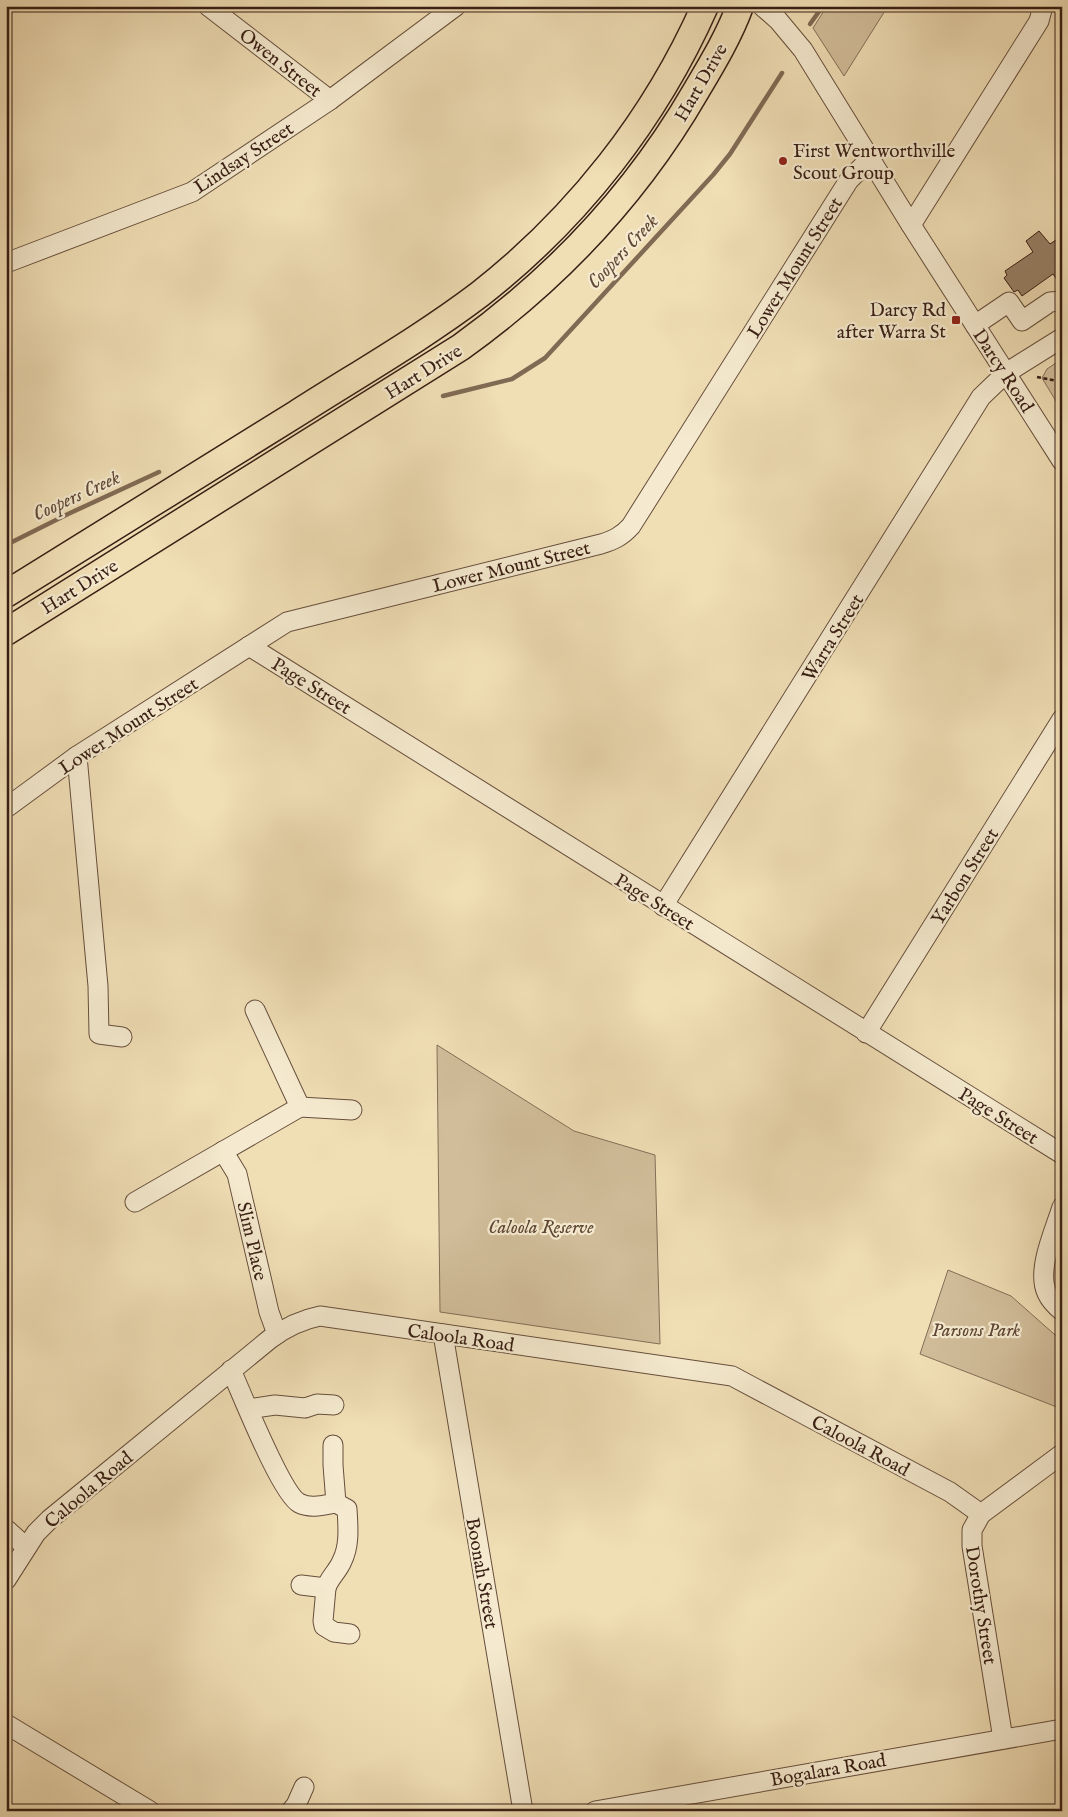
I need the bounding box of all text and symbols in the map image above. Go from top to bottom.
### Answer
street label: Owen Street [234,24,326,104]
street label: Hart Drive [670,39,734,126]
street label: Lindsay Street [190,117,299,200]
place label: First Wentworthville Scout Group [793,140,956,186]
marker: First Wentworthville Scout Group [777,155,789,167]
street label: Lower Mount Street [743,193,849,343]
water label: Coopers Creek [582,209,664,295]
place label: Darcy Rd after Warra St [837,299,947,345]
marker: Darcy Rd after Warra St [950,314,962,326]
street label: Darcy Road [966,325,1039,418]
street label: Hart Drive [381,339,467,406]
water label: Coopers Creek [29,465,124,527]
street label: Lower Mount Street [430,537,593,599]
street label: Hart Drive [37,554,123,621]
street label: Warra Street [797,589,870,686]
street label: Page Street [267,653,356,721]
street label: Lower Mount Street [55,672,204,781]
street label: Yarbon Street [927,824,1005,930]
street label: Page Street [610,869,699,937]
street label: Page Street [954,1083,1043,1151]
street label: Slim Place [230,1200,272,1283]
park label: Caloola Reserve [488,1216,594,1240]
park label: Parsons Park [932,1319,1021,1343]
street label: Caloola Road [406,1320,517,1358]
street label: Caloola Road [807,1411,914,1483]
street label: Caloola Road [40,1446,139,1534]
street label: Boonah Street [459,1516,503,1631]
street label: Dorothy Street [959,1544,1001,1667]
street label: Bogalara Road [769,1749,889,1793]

